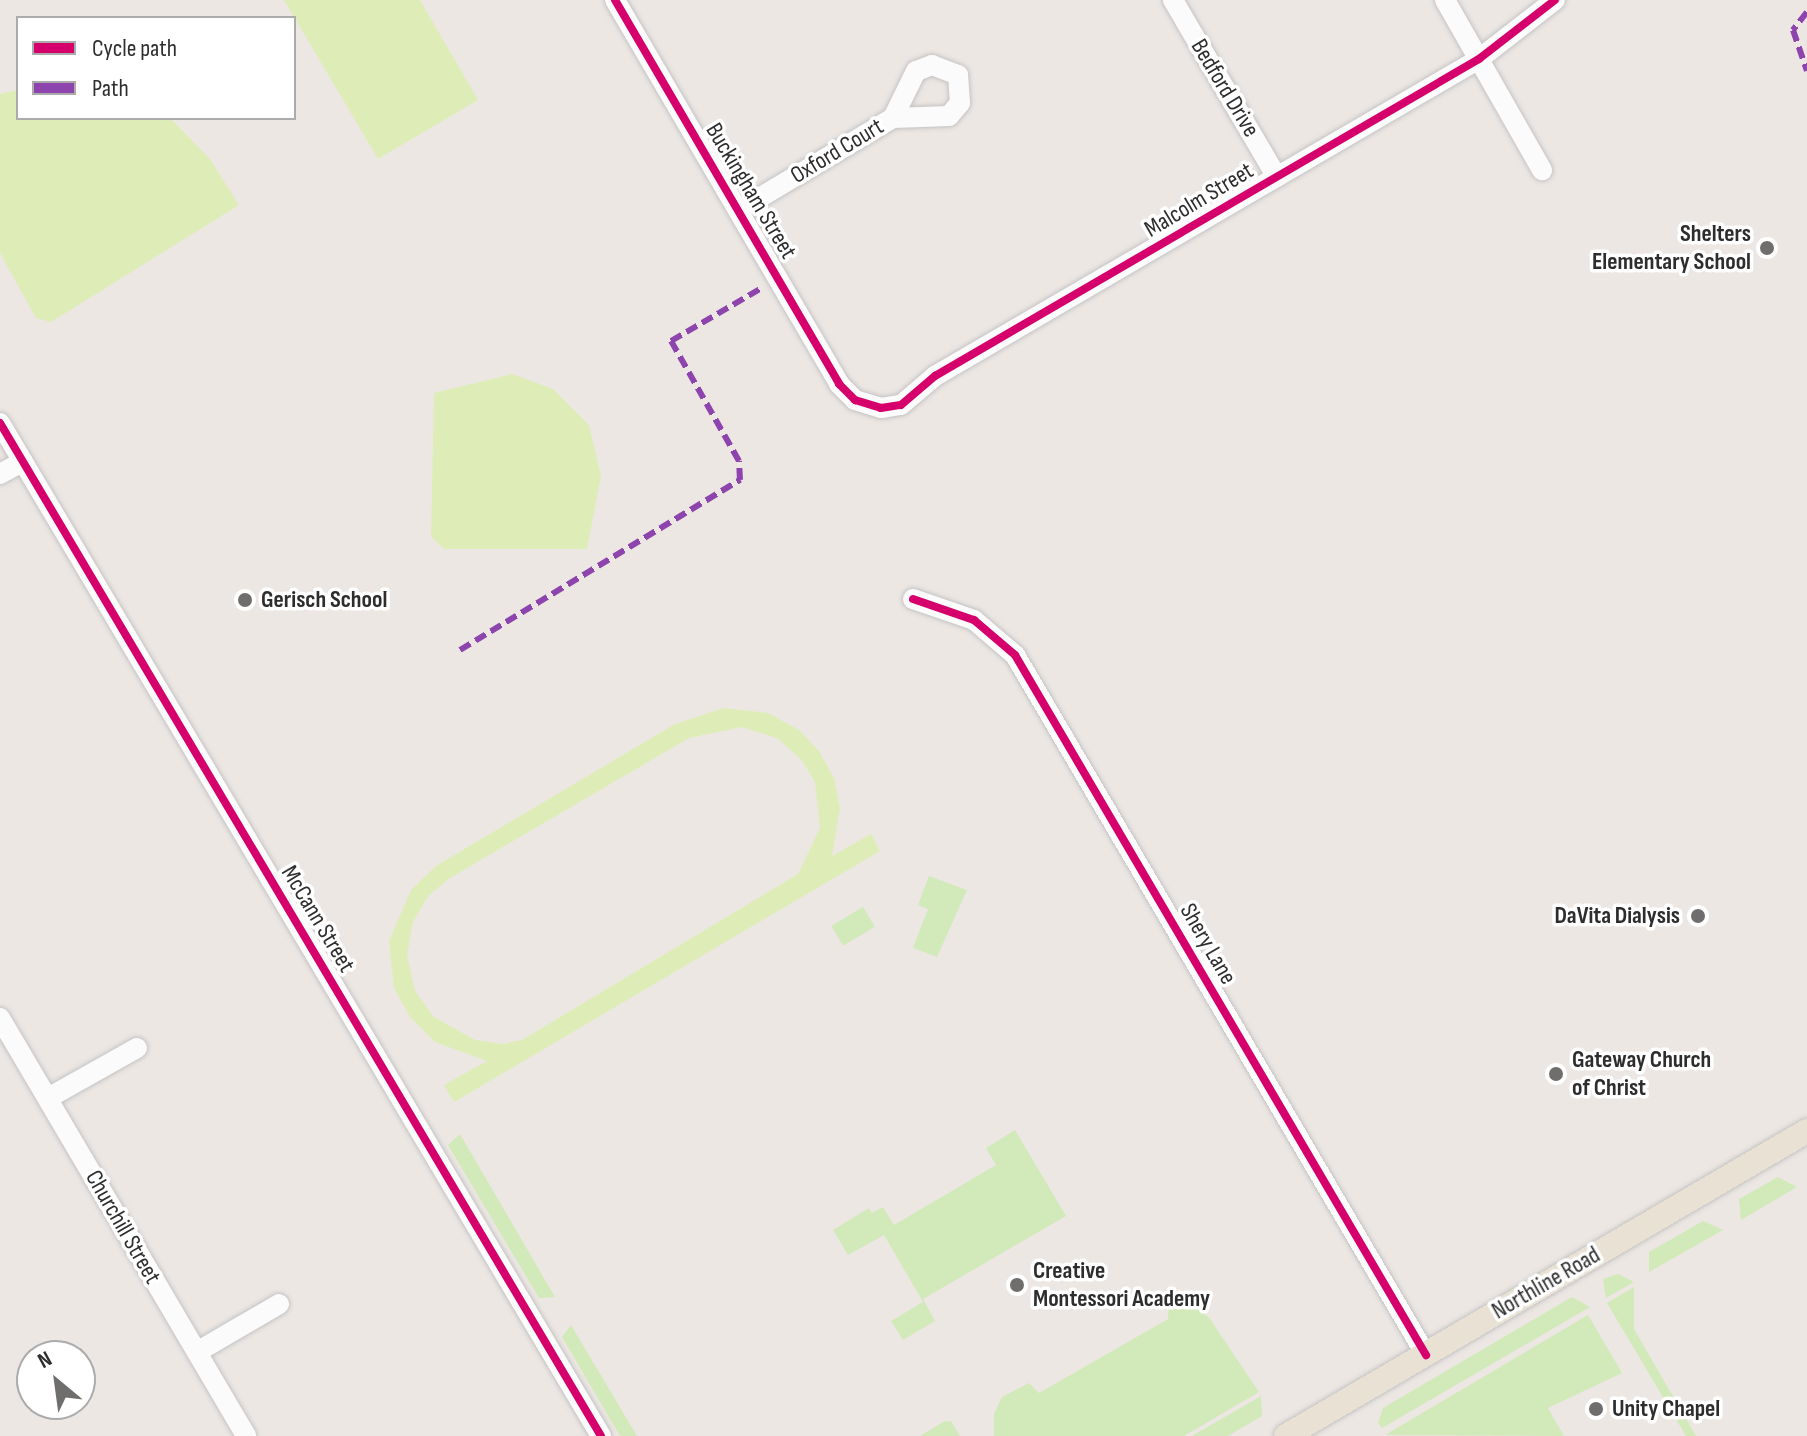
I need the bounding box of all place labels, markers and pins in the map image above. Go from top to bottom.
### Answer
place label: Shelters Elementary School [1592,220,1751,276]
marker: Shelters Elementary School [1758,239,1776,257]
place label: Gerisch School [261,586,387,614]
marker: Gerisch School [236,591,254,609]
place label: DaVita Dialysis [1554,902,1680,930]
marker: DaVita Dialysis [1687,905,1709,927]
place label: Gateway Church of Christ [1572,1046,1711,1102]
marker: Gateway Church of Christ [1547,1065,1565,1083]
place label: Creative Montessori Academy [1033,1257,1210,1313]
marker: Creative Montessori Academy [1008,1276,1026,1294]
place label: Unity Chapel [1612,1395,1720,1423]
marker: Unity Chapel [1587,1400,1605,1418]

